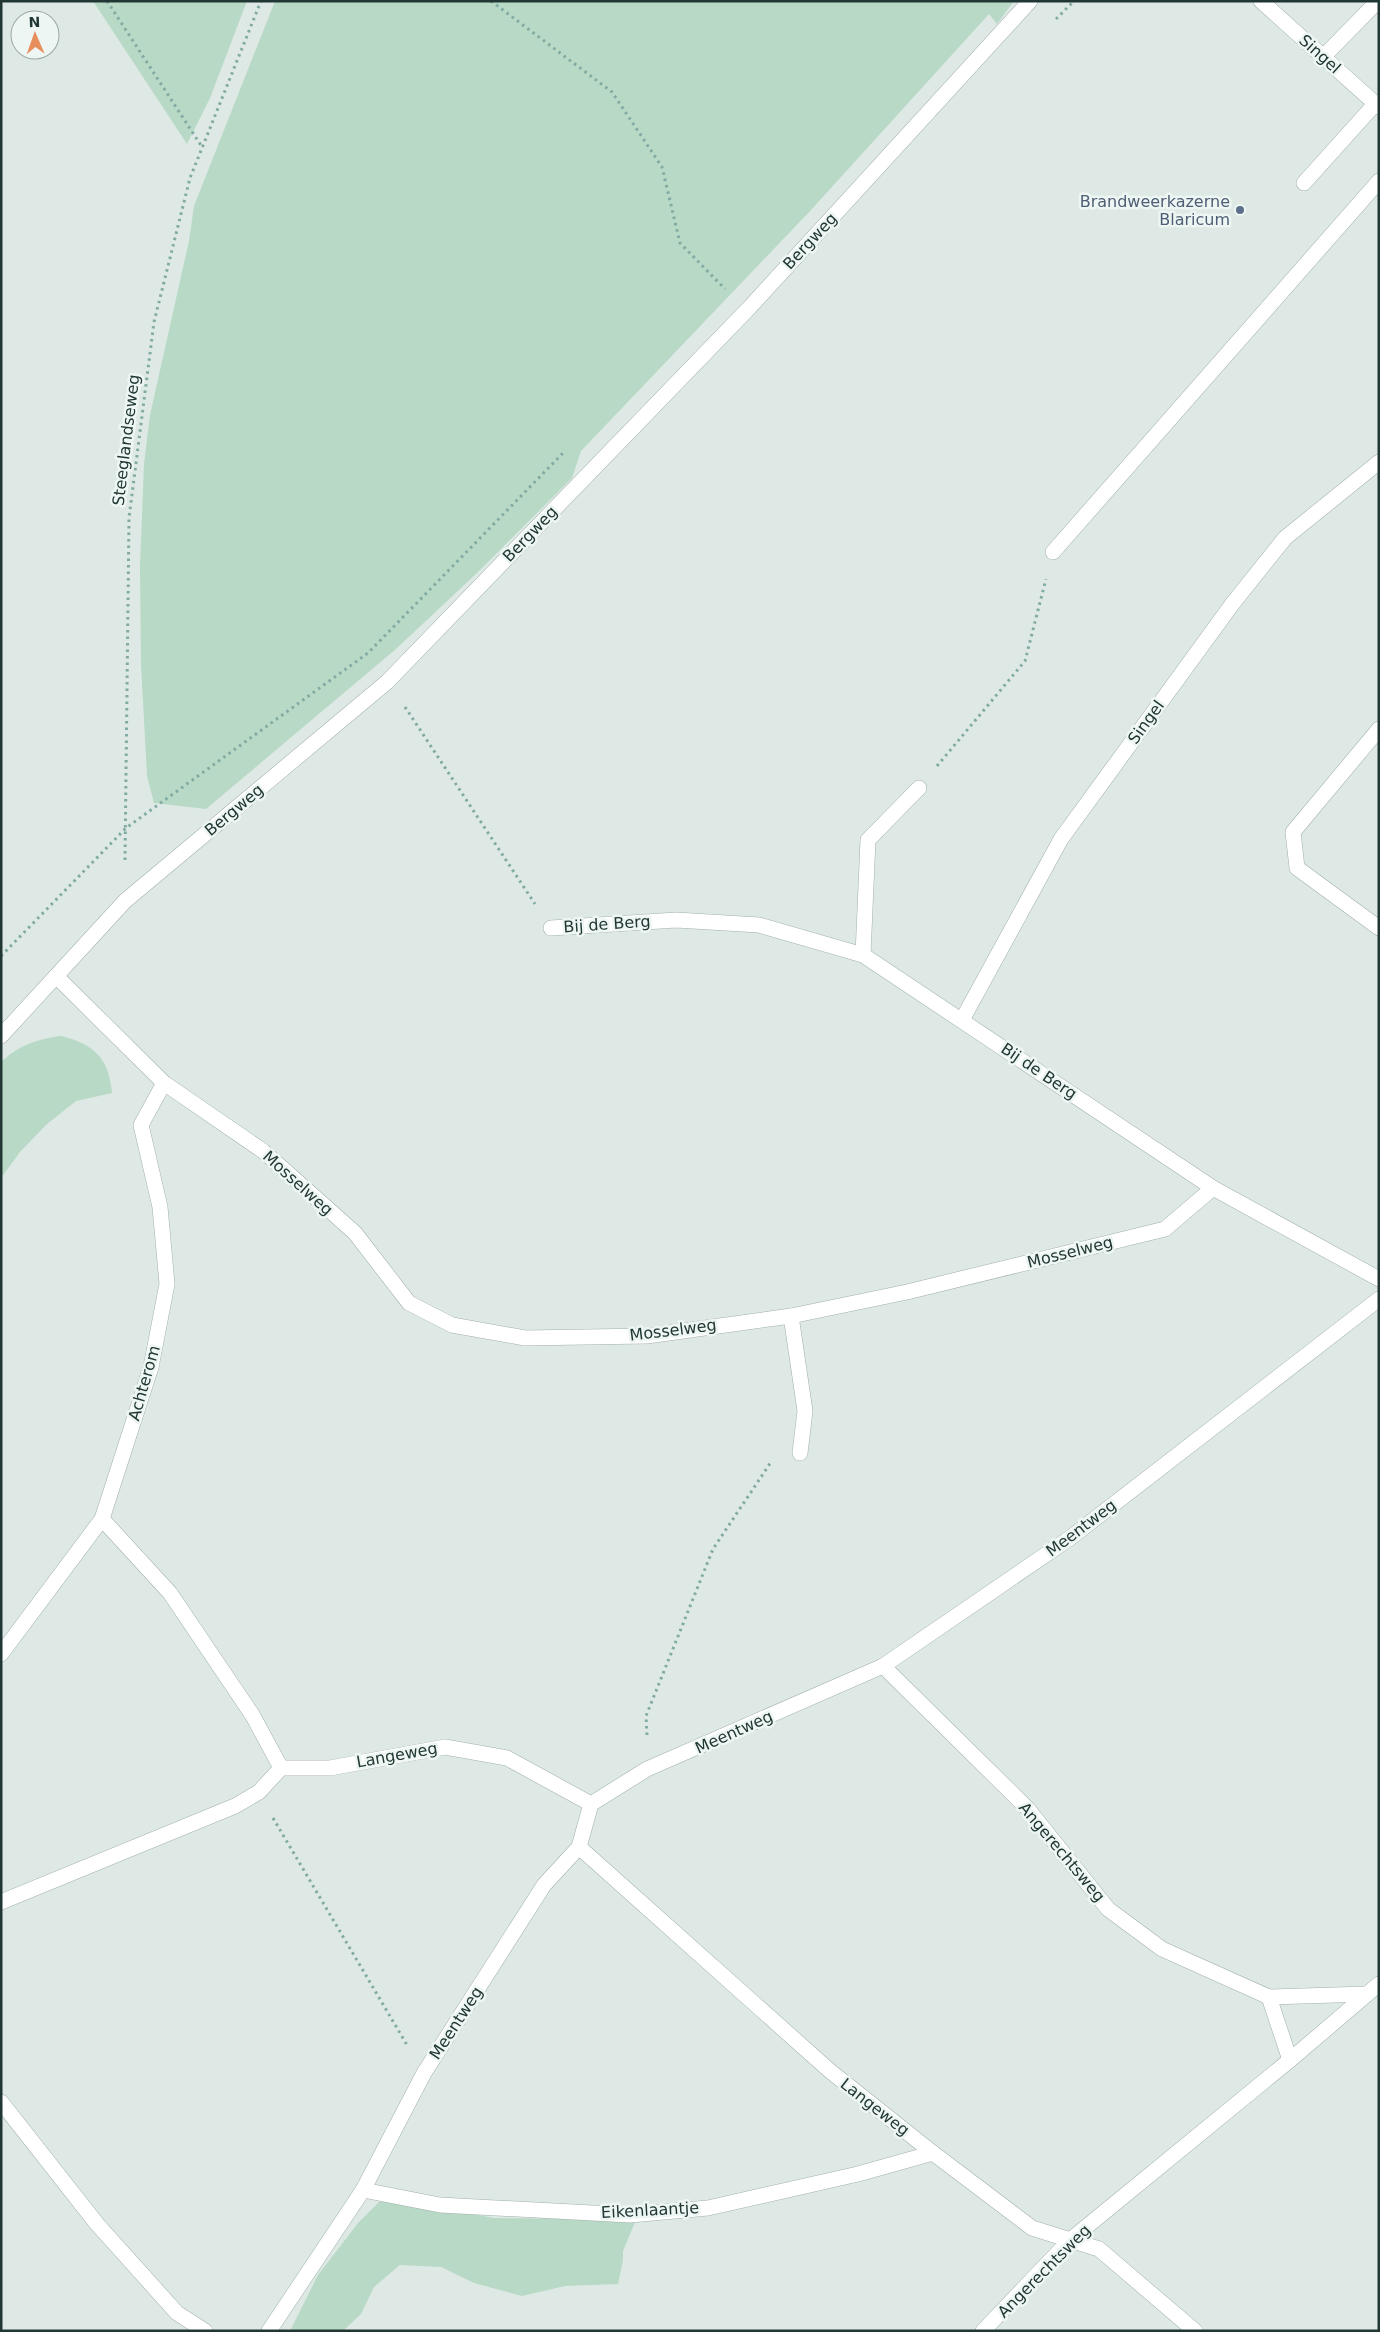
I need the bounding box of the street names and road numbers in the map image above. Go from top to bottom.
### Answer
street label: Singel [1295,30,1345,78]
street label: Bergweg [779,209,841,273]
street label: Steeglandseweg [109,373,143,507]
street label: Bergweg [499,502,561,566]
street label: Singel [1124,697,1168,747]
street label: Bergweg [201,780,267,840]
street label: Bij de Berg [563,911,651,937]
street label: Bij de Berg [997,1039,1081,1103]
street label: Mosselweg [259,1147,337,1219]
street label: Mosselweg [1025,1232,1115,1272]
street label: Mosselweg [628,1315,718,1345]
street label: Achterom [124,1343,164,1423]
street label: Meentweg [1042,1495,1120,1561]
street label: Meentweg [692,1706,776,1758]
street label: Langeweg [355,1739,439,1771]
street label: Angerechtsweg [1015,1798,1109,1906]
street label: Meentweg [425,1983,487,2063]
street label: Langeweg [837,2074,913,2140]
street label: Eikenlaantje [601,2198,699,2222]
street label: Angerechtsweg [994,2221,1094,2321]

